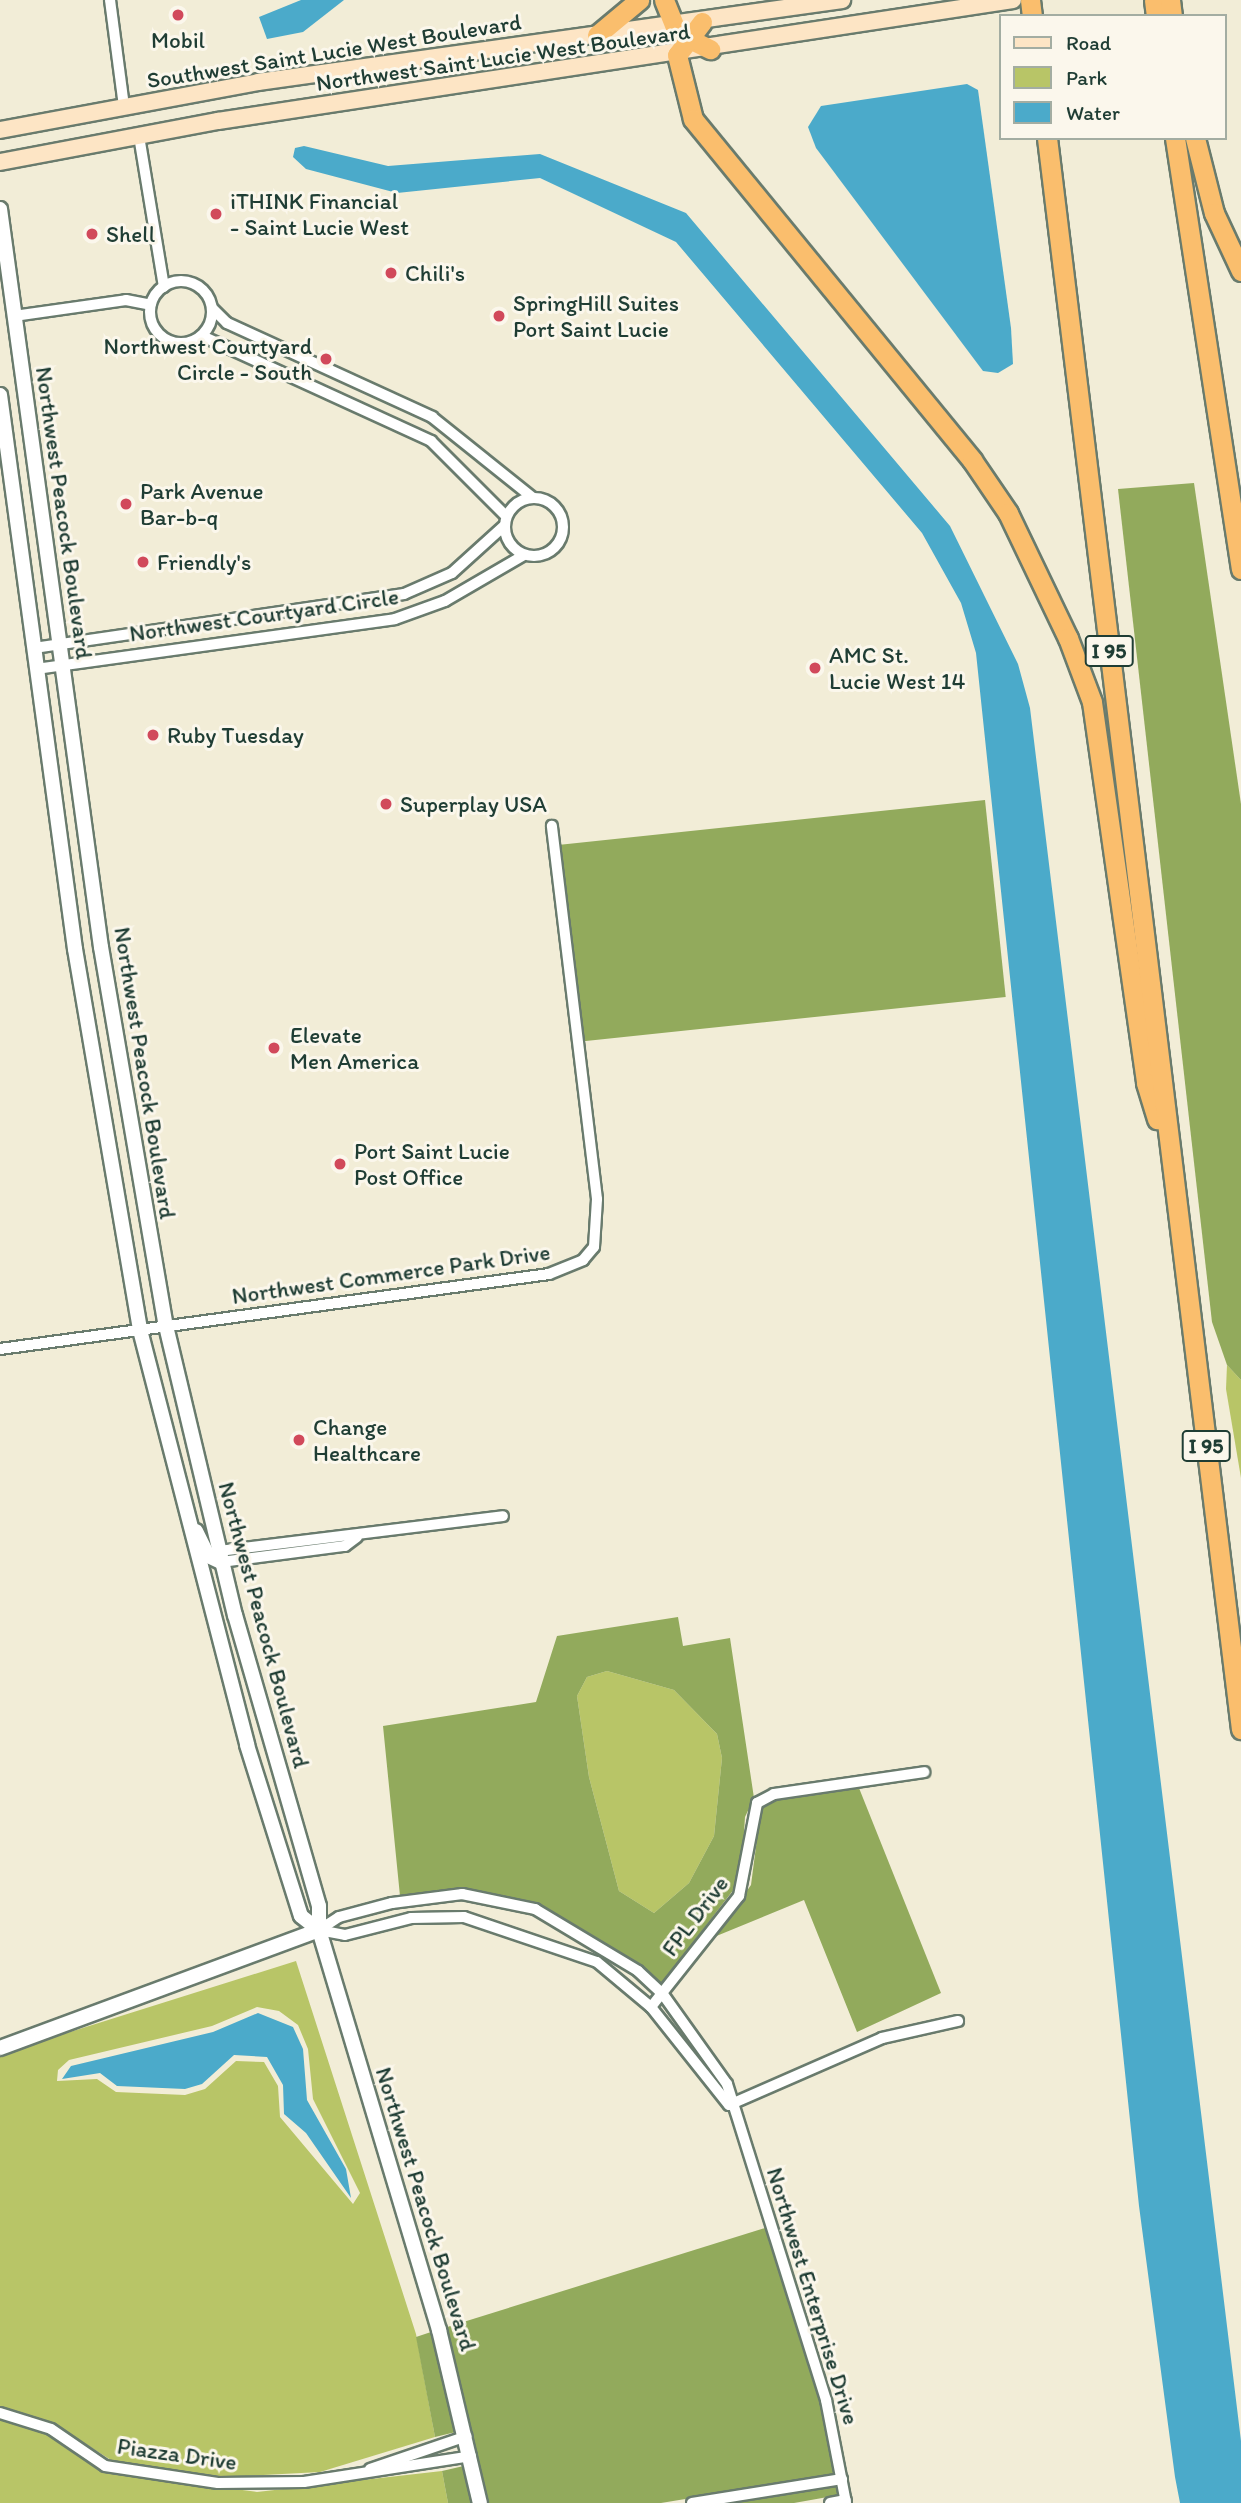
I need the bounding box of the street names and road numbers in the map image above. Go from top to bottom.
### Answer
street label: Southwest Saint Lucie West Boulevard [145,8,523,94]
street label: Northwest Saint Lucie West Boulevard [314,17,692,97]
street label: Northwest Peacock Boulevard [30,366,98,660]
street label: Northwest Courtyard Circle [127,582,401,648]
road number: I 95 [1084,634,1134,668]
street label: Northwest Peacock Boulevard [108,926,182,1220]
street label: Northwest Commerce Park Drive [230,1238,552,1310]
road number: I 95 [1182,1428,1230,1464]
street label: Northwest Peacock Boulevard [213,1479,315,1771]
street label: FPL Drive [656,1870,734,1962]
street label: Northwest Peacock Boulevard [370,2064,482,2354]
street label: Northwest Enterprise Drive [761,2164,865,2428]
street label: Piazza Drive [115,2432,239,2476]

